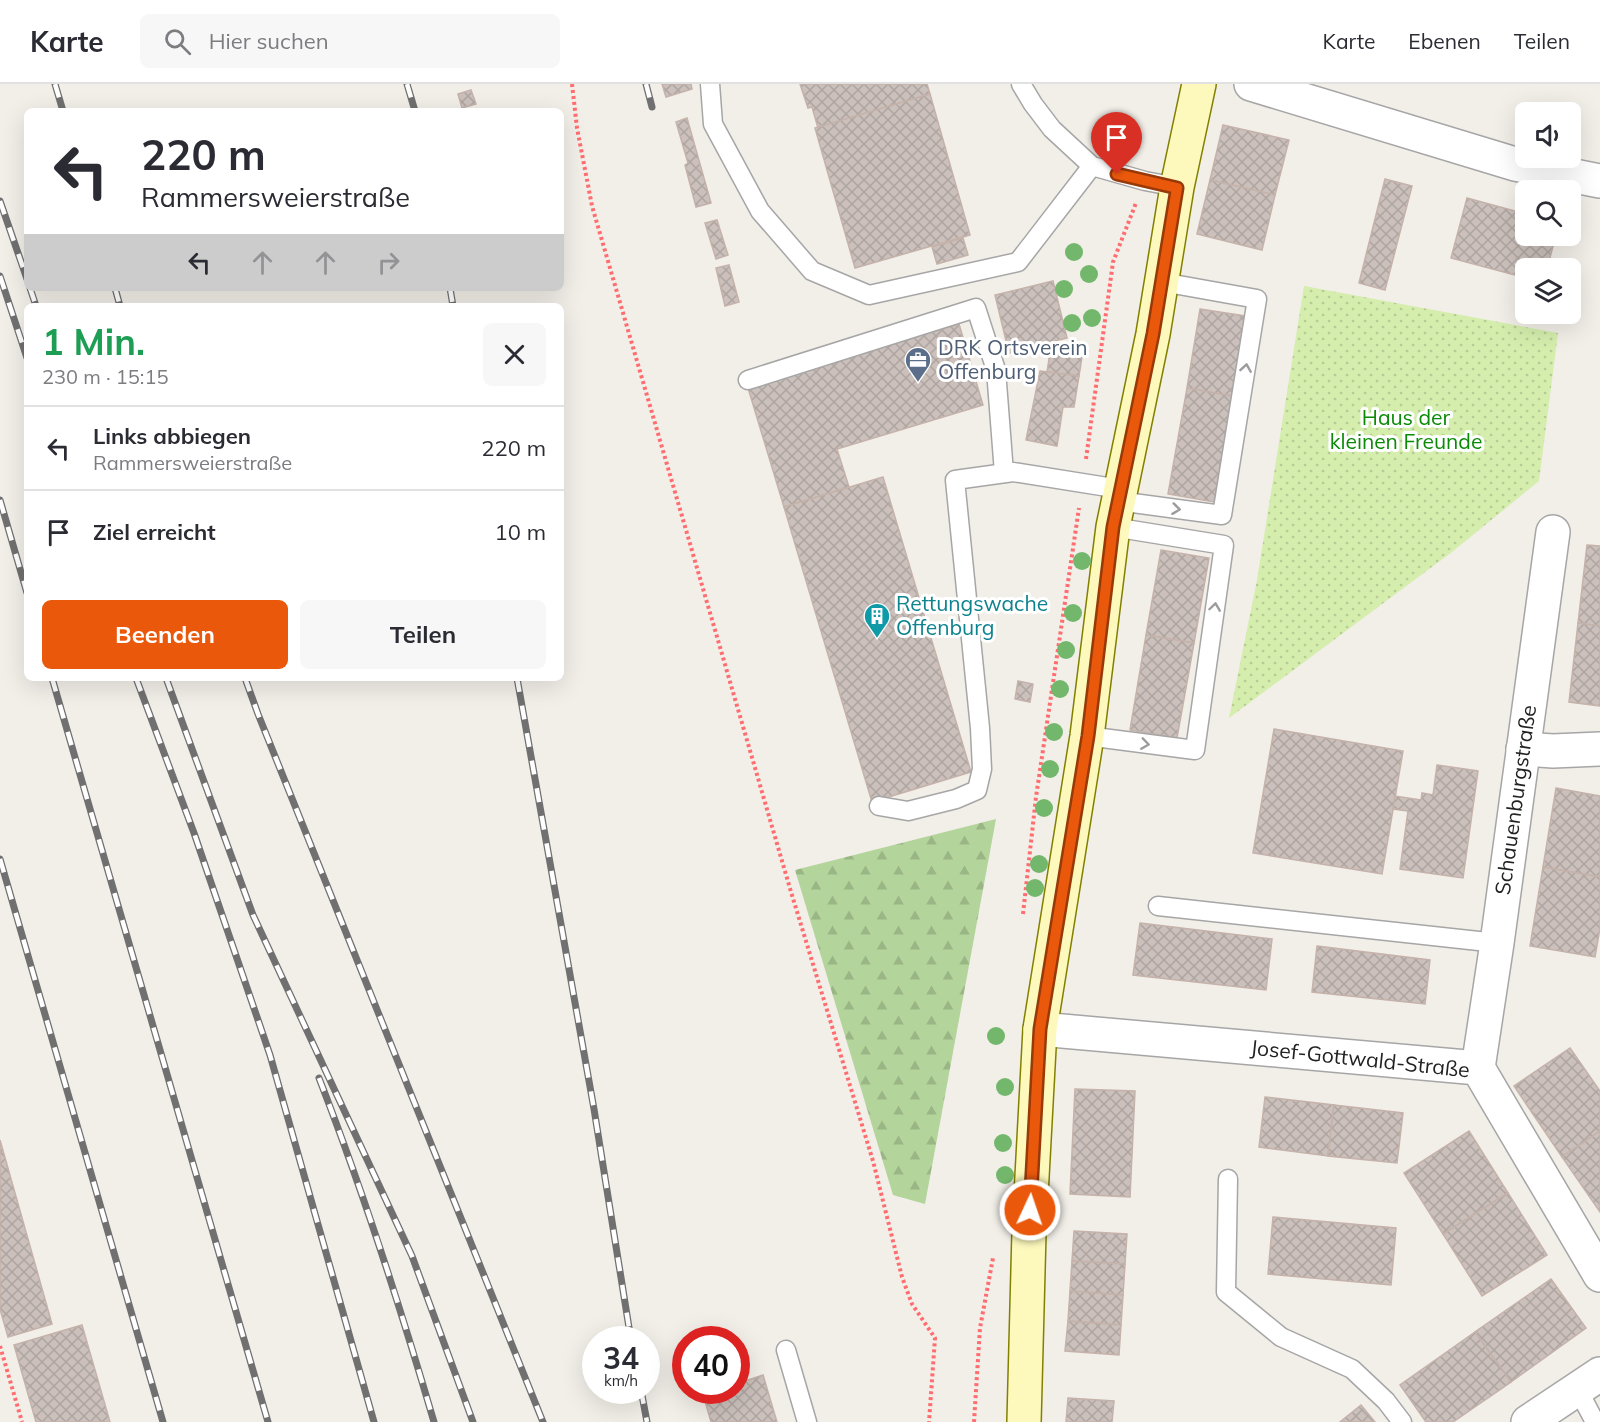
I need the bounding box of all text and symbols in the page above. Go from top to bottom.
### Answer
search box [140,14,560,68]
text: Karte [30,24,104,59]
icon: search [161,25,194,58]
text: Hier suchen [209,27,329,55]
text: Karte [1323,28,1375,54]
text: Ebenen [1408,28,1481,54]
text: Teilen [1514,28,1570,54]
map controls [1515,102,1581,324]
button: sound [1515,102,1581,168]
pin [1091,112,1142,174]
icon: arrive [1100,121,1133,154]
text: 220 m [141,128,266,181]
icon: left [42,132,120,210]
text: Rammersweierstraße [141,180,410,214]
button: search [1515,180,1581,246]
icon: left [183,246,216,279]
icon: ahead [246,246,279,279]
icon: ahead [309,246,342,279]
icon: right [372,246,405,279]
button: layers [1515,258,1581,324]
text: 1 Min. [42,319,145,364]
button: close [483,323,546,386]
place label: DRK Ortsverein Offenburg [938,334,1088,384]
office icon: DRK Ortsverein Offenburg [903,345,933,383]
one-way arrow [1239,363,1252,373]
text: 230 m · 15:15 [42,364,168,389]
park label: Haus der kleinen Freunde [1330,404,1482,454]
text: Links abbiegen [93,422,251,450]
icon: left [42,432,75,465]
text: 220 m [481,434,546,462]
text: Rammersweierstraße [93,450,292,475]
one-way arrow [1171,502,1180,514]
icon: arrive [42,516,75,549]
text: Ziel erreicht [93,518,216,546]
text: 10 m [495,518,546,546]
place label: Rettungswache Offenburg [896,590,1048,640]
button: Beenden [42,600,288,669]
button: Teilen [300,600,546,669]
building icon: Rettungswache Offenburg [862,601,892,639]
one-way arrow [1209,602,1221,611]
street label: Schauenburgstraße [1489,703,1541,897]
one-way arrow [1141,737,1150,749]
street label: Josef-Gottwald-Straße [1249,1034,1471,1082]
position arrow [998,1178,1062,1242]
speed limit sign: 40 [672,1326,750,1404]
text: 34 [603,1339,639,1377]
text: km/h [604,1371,638,1390]

